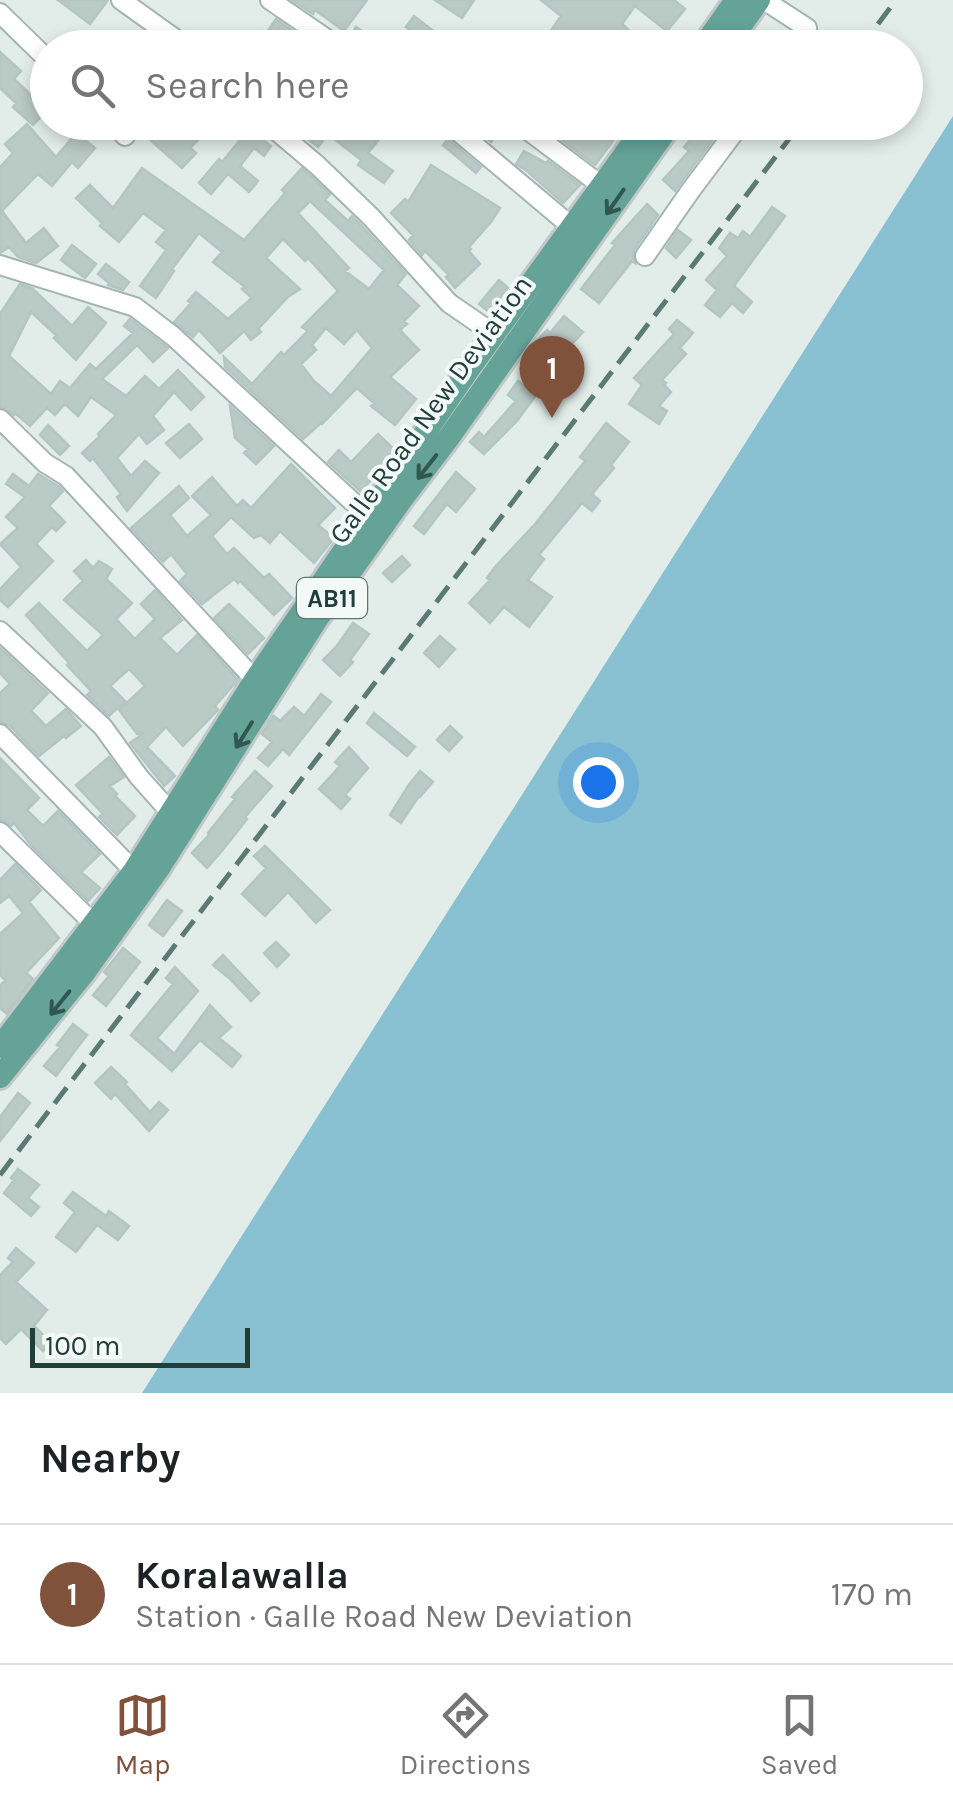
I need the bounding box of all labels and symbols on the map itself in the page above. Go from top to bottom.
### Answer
one-way arrow [605,188,626,215]
street label: Galle Road New Deviation [322,269,539,550]
pin: 1 [520,336,584,418]
one-way arrow [417,453,438,480]
road number: AB11 [297,578,367,618]
one-way arrow [233,720,254,749]
your location [573,757,624,808]
one-way arrow [49,989,71,1015]
scale bar [30,1323,250,1368]

